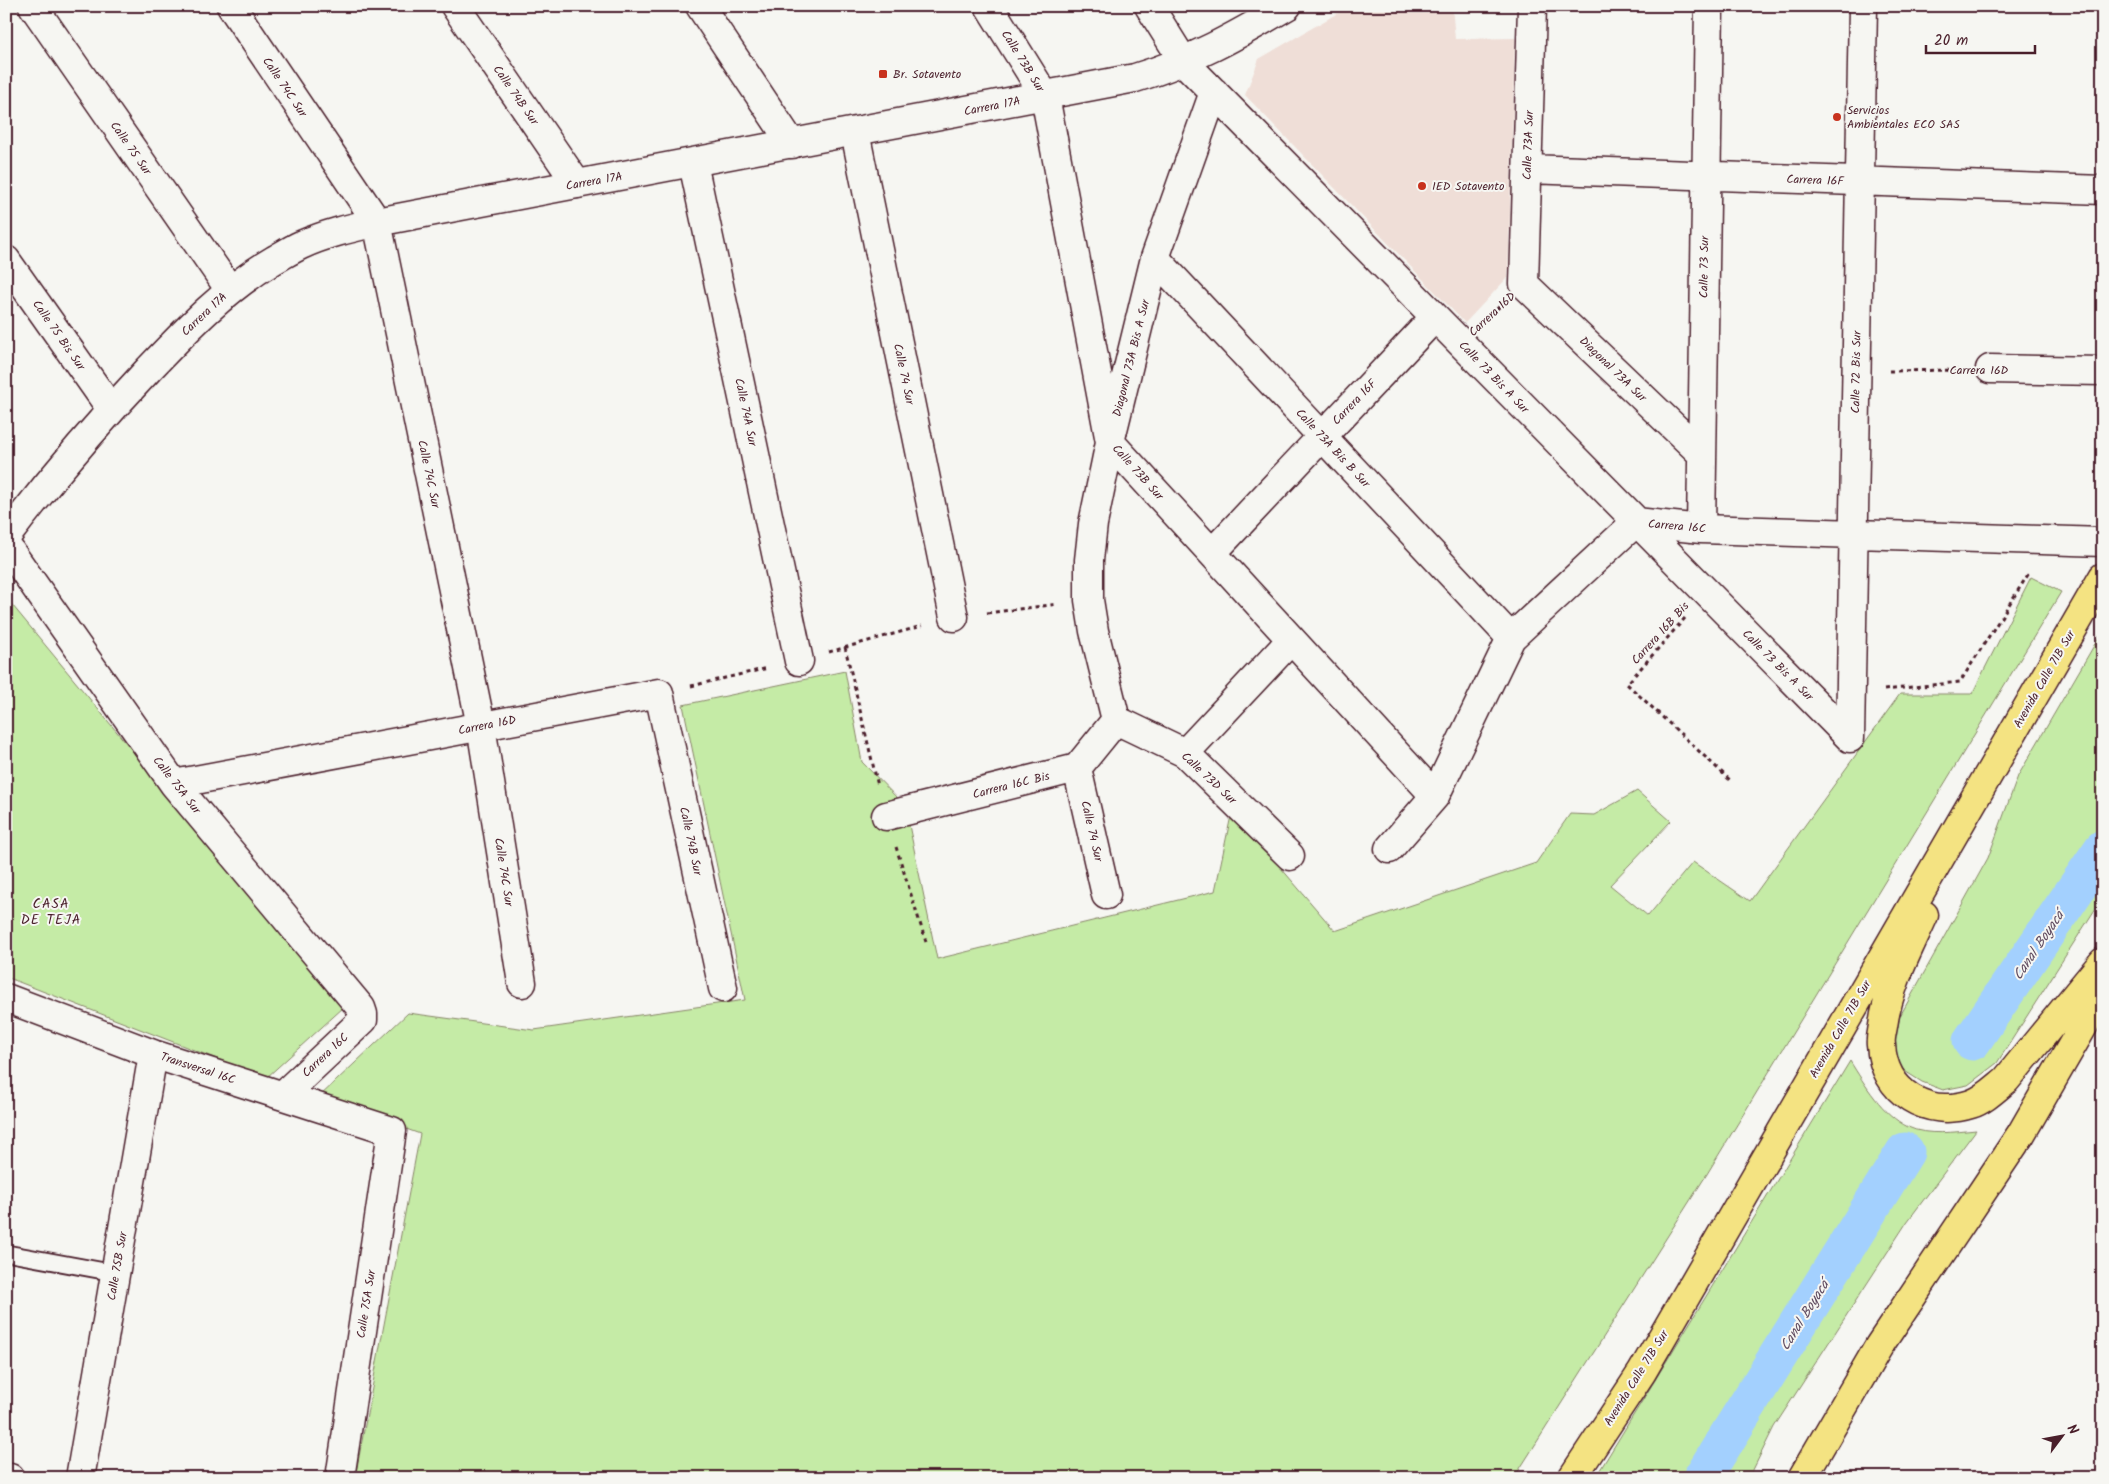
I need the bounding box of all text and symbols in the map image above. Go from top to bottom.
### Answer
scale bar [1926,22,2035,54]
street label: Calle 73B Sur [996,27,1050,97]
text: 20 m [1934,29,1968,53]
street label: Calle 74C Sur [257,53,312,122]
street label: Calle 74B Sur [488,61,544,130]
place label: Br. Sotavento [893,65,961,84]
marker: Br. Sotavento [877,68,889,80]
street label: Carrera 17A [962,92,1022,121]
place label: Servicios Ambientales ECO SAS [1847,101,1960,134]
street label: Calle 73A Sur [1518,109,1539,180]
marker: Servicios Ambientales ECO SAS [1831,111,1843,123]
street label: Calle 75 Sur [105,118,157,180]
street label: Carrera 17A [564,167,624,196]
street label: Carrera 16F [1786,170,1846,191]
place label: IED Sotavento [1432,177,1504,196]
marker: IED Sotavento [1416,180,1428,192]
street label: Calle 73 Sur [1694,235,1715,298]
street label: Carrera 16D [1464,287,1520,341]
street label: Carrera 17A [177,288,232,341]
street label: Calle 75 Bis Sur [27,296,91,375]
street label: Diagonal 73A Bis A Sur [1108,296,1155,419]
street label: Calle 72 Bis Sur [1846,329,1867,414]
street label: Diagonal 73A Sur [1574,332,1652,407]
street label: Calle 73 Bis A Sur [1454,337,1534,419]
street label: Calle 74 Sur [888,342,919,407]
street label: Carrera 16D [1950,361,2009,380]
street label: Carrera 16F [1328,374,1382,430]
street label: Calle 74A Sur [729,376,762,449]
street label: Calle 73A Bis B Sur [1291,404,1375,493]
street label: Calle 74C Sur [412,438,445,511]
street label: Calle 73B Sur [1107,440,1169,505]
street label: Carrera 16C [1647,514,1707,538]
street label: Carrera 16B Bis [1627,598,1694,669]
street label: Calle 73 Bis A Sur [1737,625,1819,706]
street label: Avenida Calle 71B Sur [2009,626,2081,732]
street label: Carrera 16D [456,711,518,740]
street label: Calle 73D Sur [1177,748,1241,810]
street label: Calle 75A Sur [148,752,206,819]
street label: Carrera 16C Bis [971,767,1052,804]
street label: Calle 74 Sur [1075,799,1108,864]
street label: Calle 74B Sur [674,805,707,878]
street label: Calle 74C Sur [489,836,518,909]
district label: CASA DE TEJA [21,893,81,931]
water label: Canal Boyacá [2008,903,2073,985]
street label: Avenida Calle 71B Sur [1805,976,1877,1082]
street label: Carrera 16C [298,1029,353,1082]
street label: Transversal 16C [158,1047,238,1090]
street label: Calle 75B Sur [102,1229,133,1302]
street label: Calle 75A Sur [352,1267,381,1340]
water label: Canal Boyacá [1775,1272,1837,1355]
street label: Avenida Calle 71B Sur [1599,1326,1674,1430]
north arrow [2036,1412,2086,1462]
text: N [2061,1420,2084,1439]

